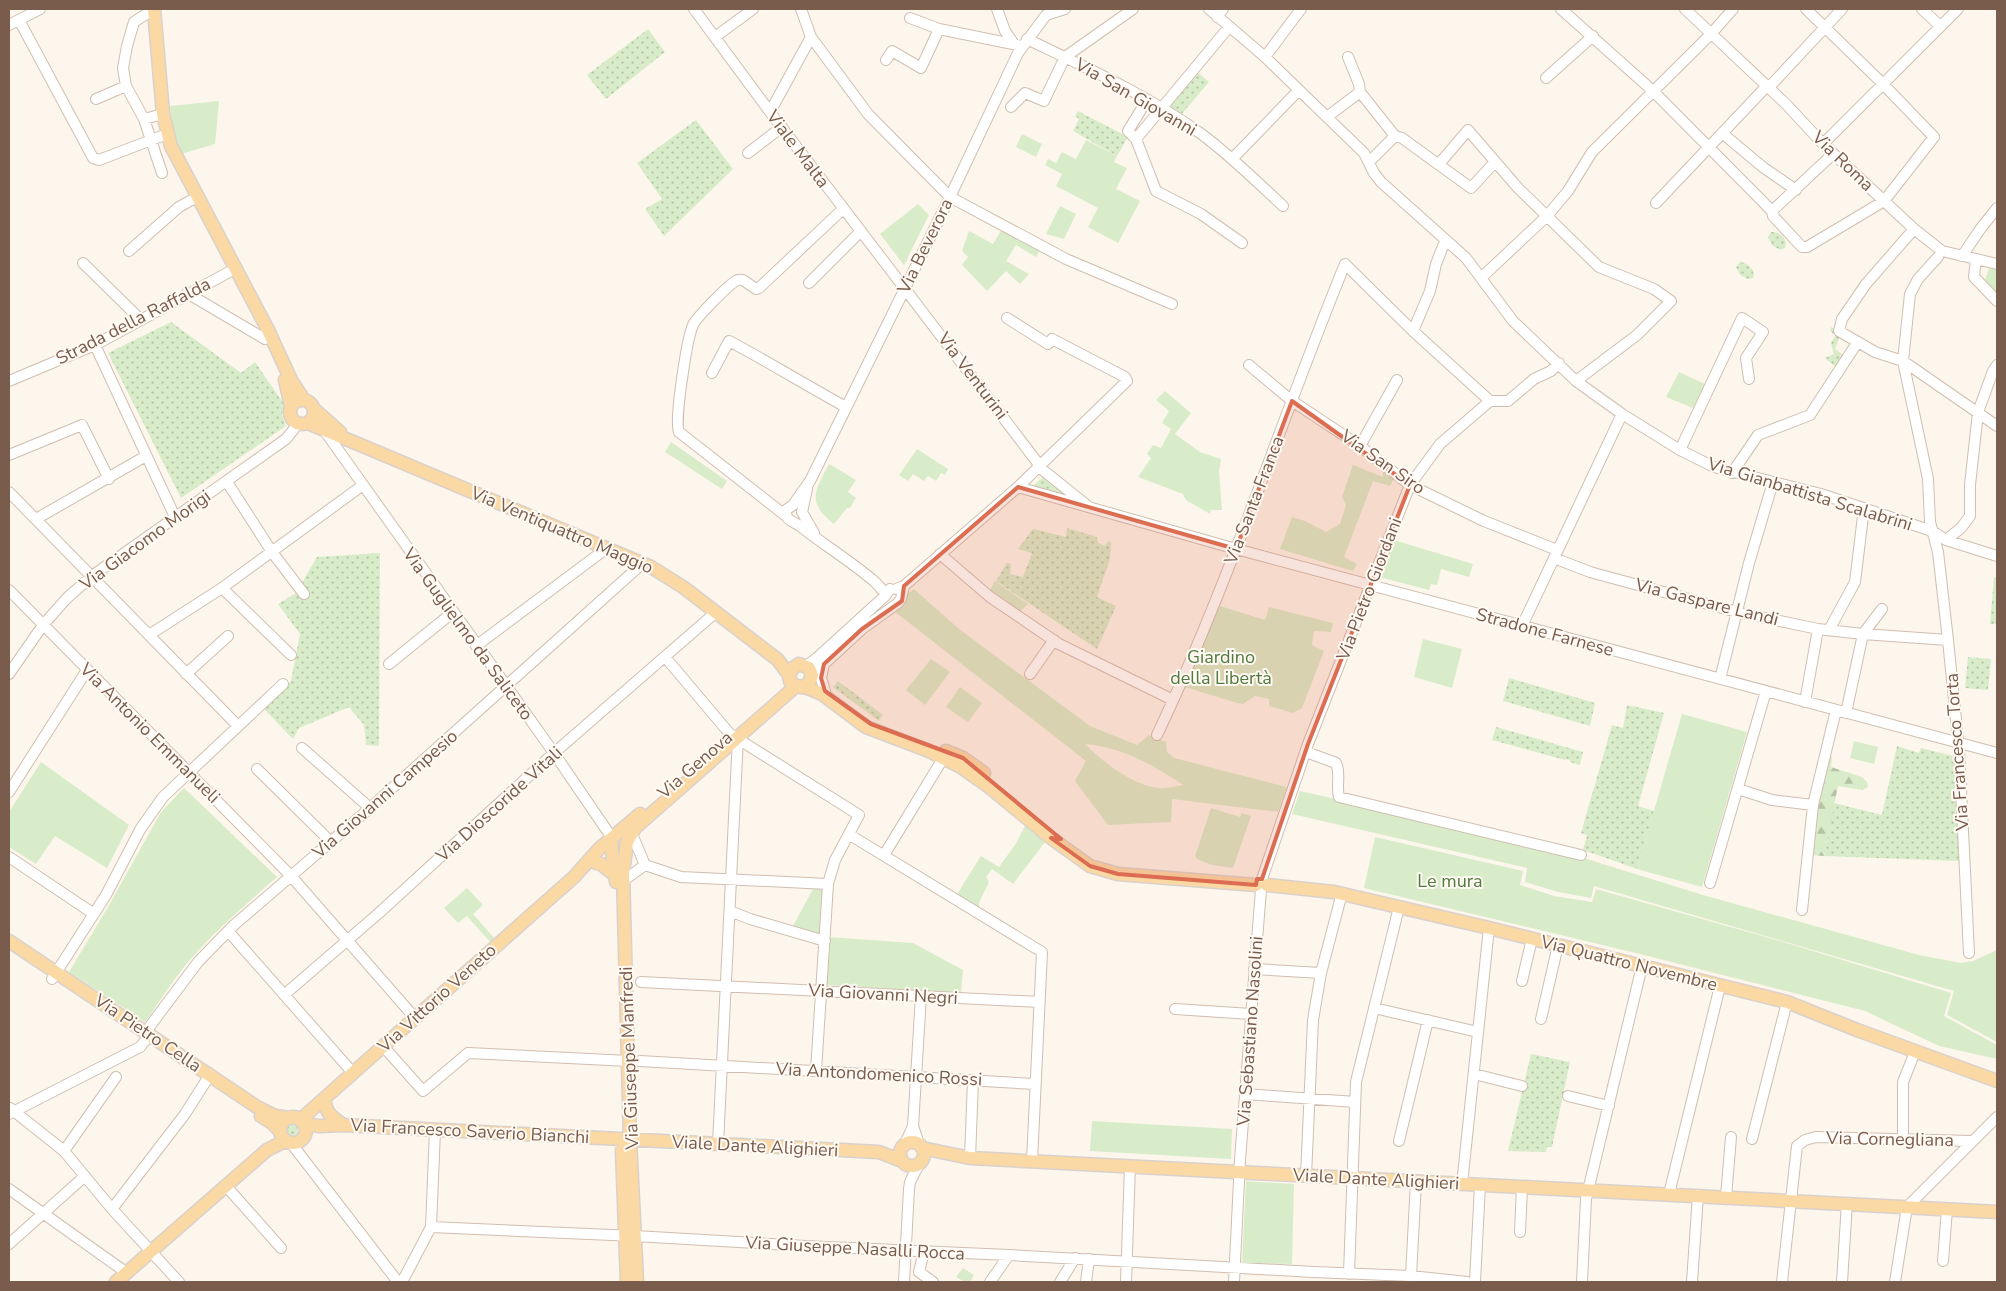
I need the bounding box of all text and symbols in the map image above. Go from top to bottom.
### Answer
street label: Via San Giovanni [1070,52,1201,142]
street label: Viale Malta [760,104,835,193]
street label: Via Roma [1806,125,1879,197]
street label: Via Beverora [891,194,958,299]
street label: Strada della Raffalda [51,272,215,370]
street label: Via Venturini [932,327,1014,424]
street label: Via San Siro [1335,424,1430,500]
street label: Via Santa Franca [1218,432,1290,569]
street label: Via Gianbattista Scalabrini [1704,451,1915,537]
street label: Via Ventiquattro Maggio [466,480,657,579]
street label: Via Giacomo Morigi [74,484,215,596]
street label: Via Pietro Giordani [1330,514,1407,665]
street label: Via Guglielmo da Saliceto [397,542,539,725]
street label: Via Gaspare Landi [1632,572,1781,631]
street label: Stradone Farnese [1473,602,1617,662]
park label: Giardino della Libertà [1170,645,1272,690]
street label: Via Antonio Emmanueli [74,657,226,809]
street label: Via Francesco Torta [1940,672,1975,833]
street label: Via Giovanni Campesio [306,724,463,865]
street label: Via Genova [652,726,738,805]
street label: Via Dioscoride Vitali [430,741,567,868]
park label: Le mura [1417,869,1483,893]
street label: Via Quattro Novembre [1537,929,1720,997]
street label: Via Sebastiano Nasolini [1231,935,1269,1128]
street label: Via Vittorio Veneto [372,938,501,1058]
street label: Via Giuseppe Manfredi [614,966,644,1151]
street label: Via Giovanni Negri [807,978,958,1010]
street label: Via Pietro Cella [89,988,206,1078]
street label: Via Antondomenico Rossi [774,1057,983,1091]
street label: Via Francesco Saverio Bianchi [349,1113,590,1149]
street label: Via Cornegliana [1825,1126,1954,1152]
street label: Viale Dante Alighieri [670,1130,839,1162]
street label: Viale Dante Alighieri [1291,1163,1460,1195]
street label: Via Giuseppe Nasalli Rocca [744,1230,965,1266]

